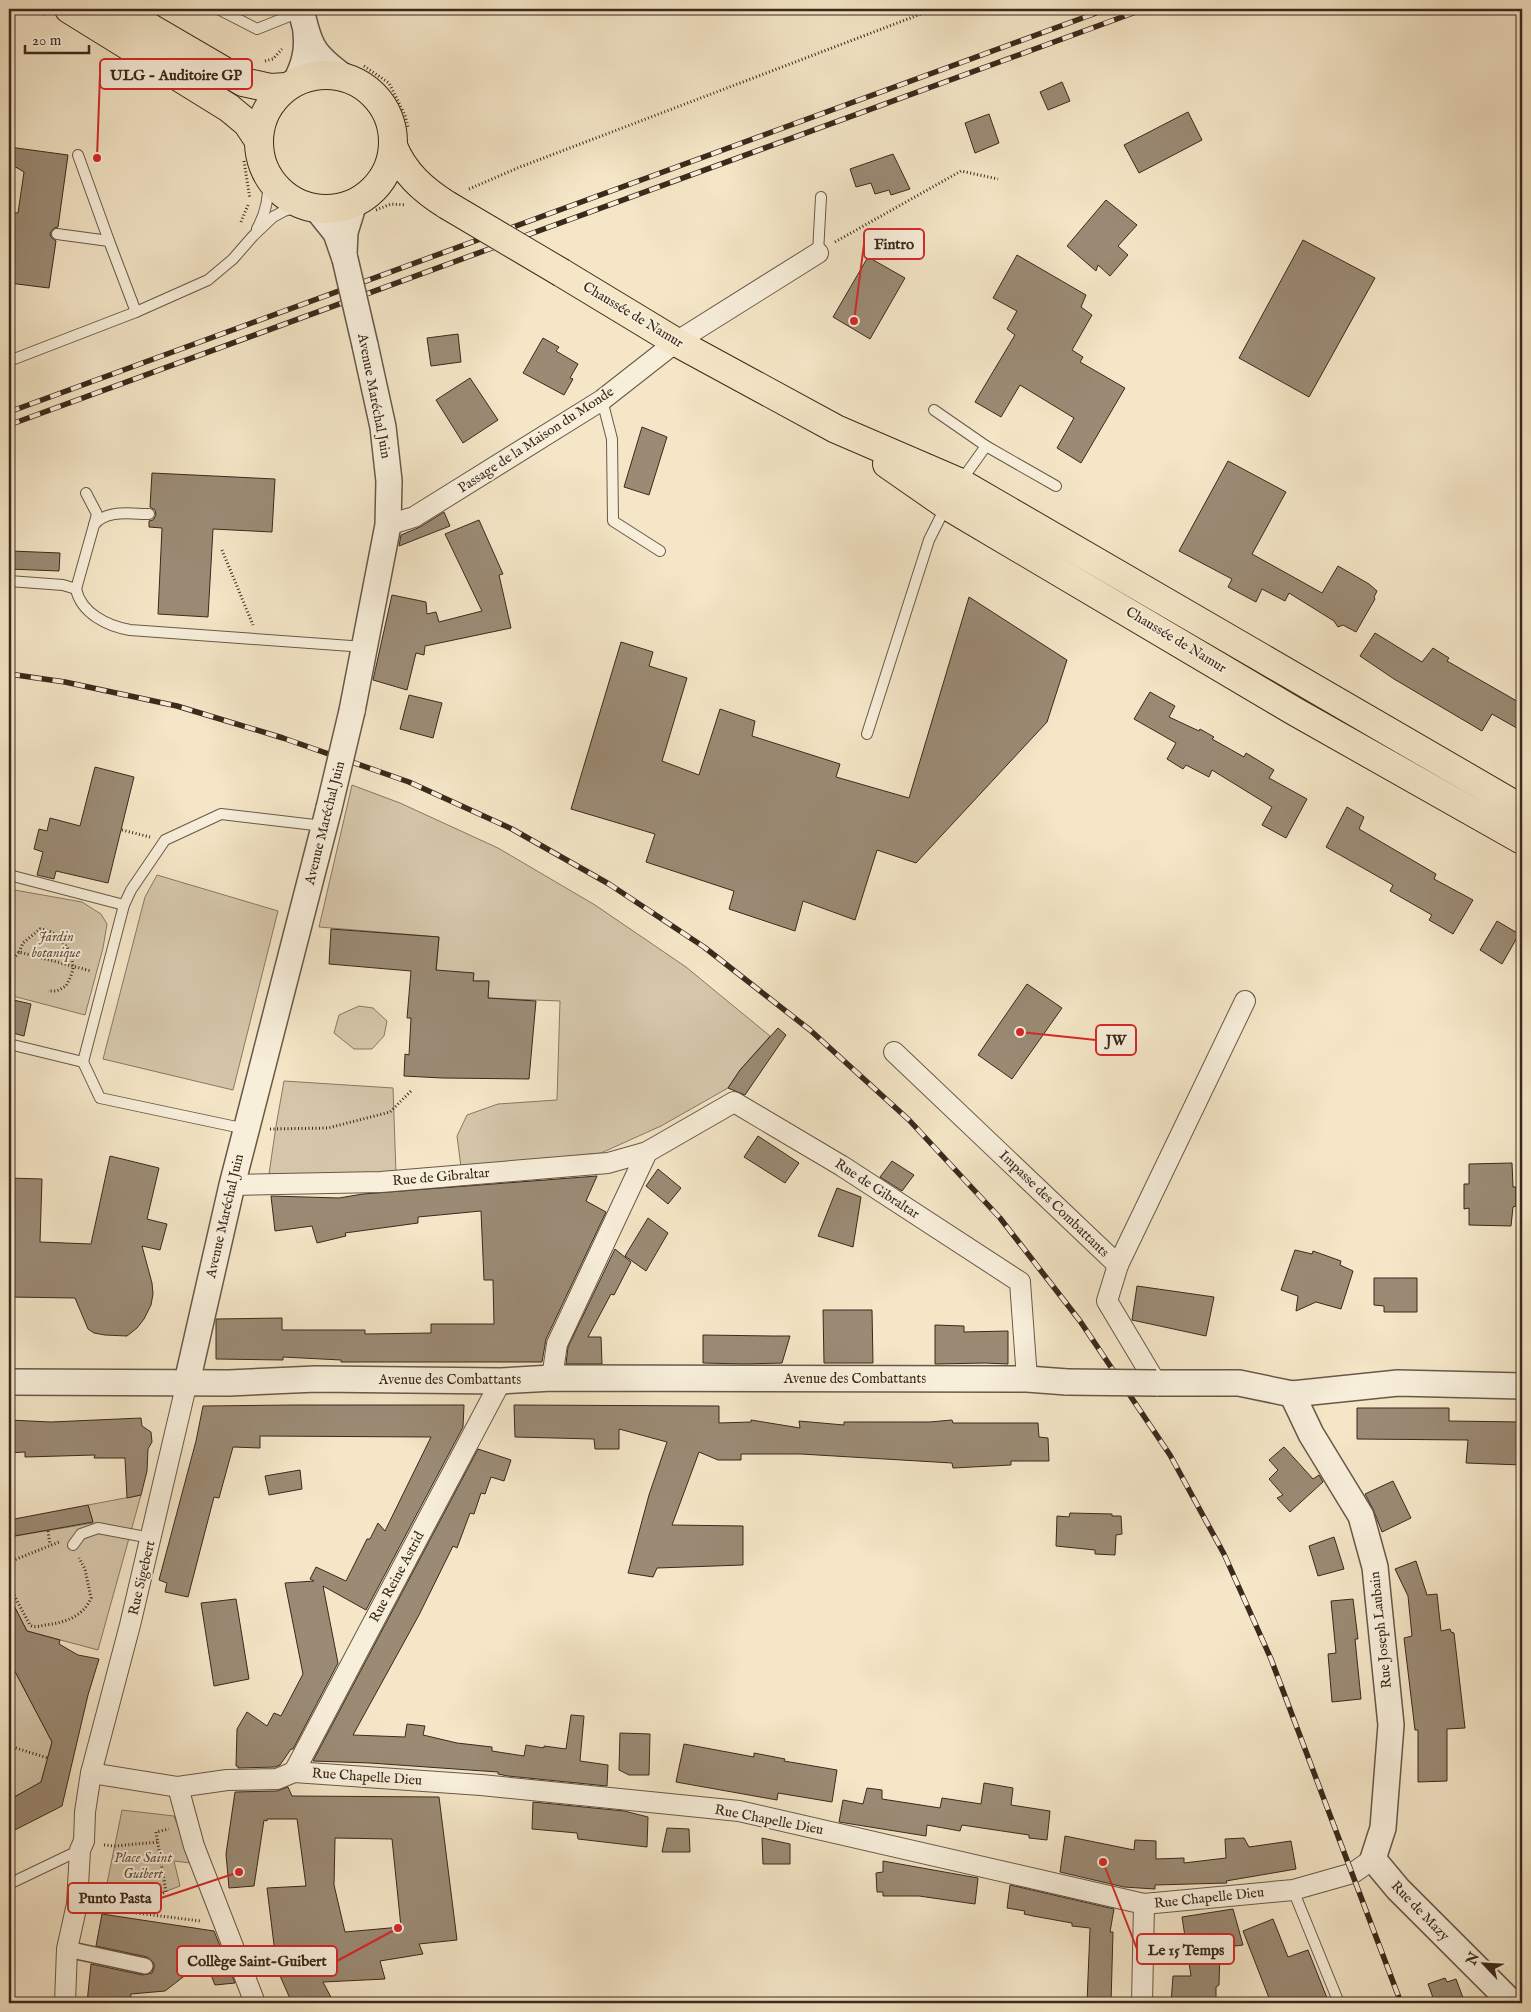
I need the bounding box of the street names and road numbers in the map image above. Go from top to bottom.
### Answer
street label: Chaussée de Namur [579,278,687,352]
street label: Avenue Maréchal Juin [353,331,395,460]
street label: Passage de la Maison du Monde [455,382,618,497]
street label: Chaussée de Namur [1122,603,1230,677]
street label: Avenue Maréchal Juin [301,759,349,888]
street label: Impasse des Combattants [995,1147,1113,1261]
street label: Avenue Maréchal Juin [202,1152,248,1281]
street label: Rue de Gibraltar [831,1155,923,1223]
street label: Rue de Gibraltar [392,1164,490,1190]
street label: Avenue des Combattants [783,1370,926,1388]
street label: Avenue des Combattants [378,1371,521,1389]
street label: Rue Reine Astrid [365,1528,429,1626]
street label: Rue Sigebert [125,1539,159,1617]
street label: Rue Joseph Laubain [1366,1570,1396,1689]
street label: Rue Chapelle Dieu [311,1764,423,1790]
street label: Rue Chapelle Dieu [713,1801,825,1839]
street label: Rue de Mazy [1387,1877,1453,1945]
street label: Rue Chapelle Dieu [1153,1883,1265,1913]

